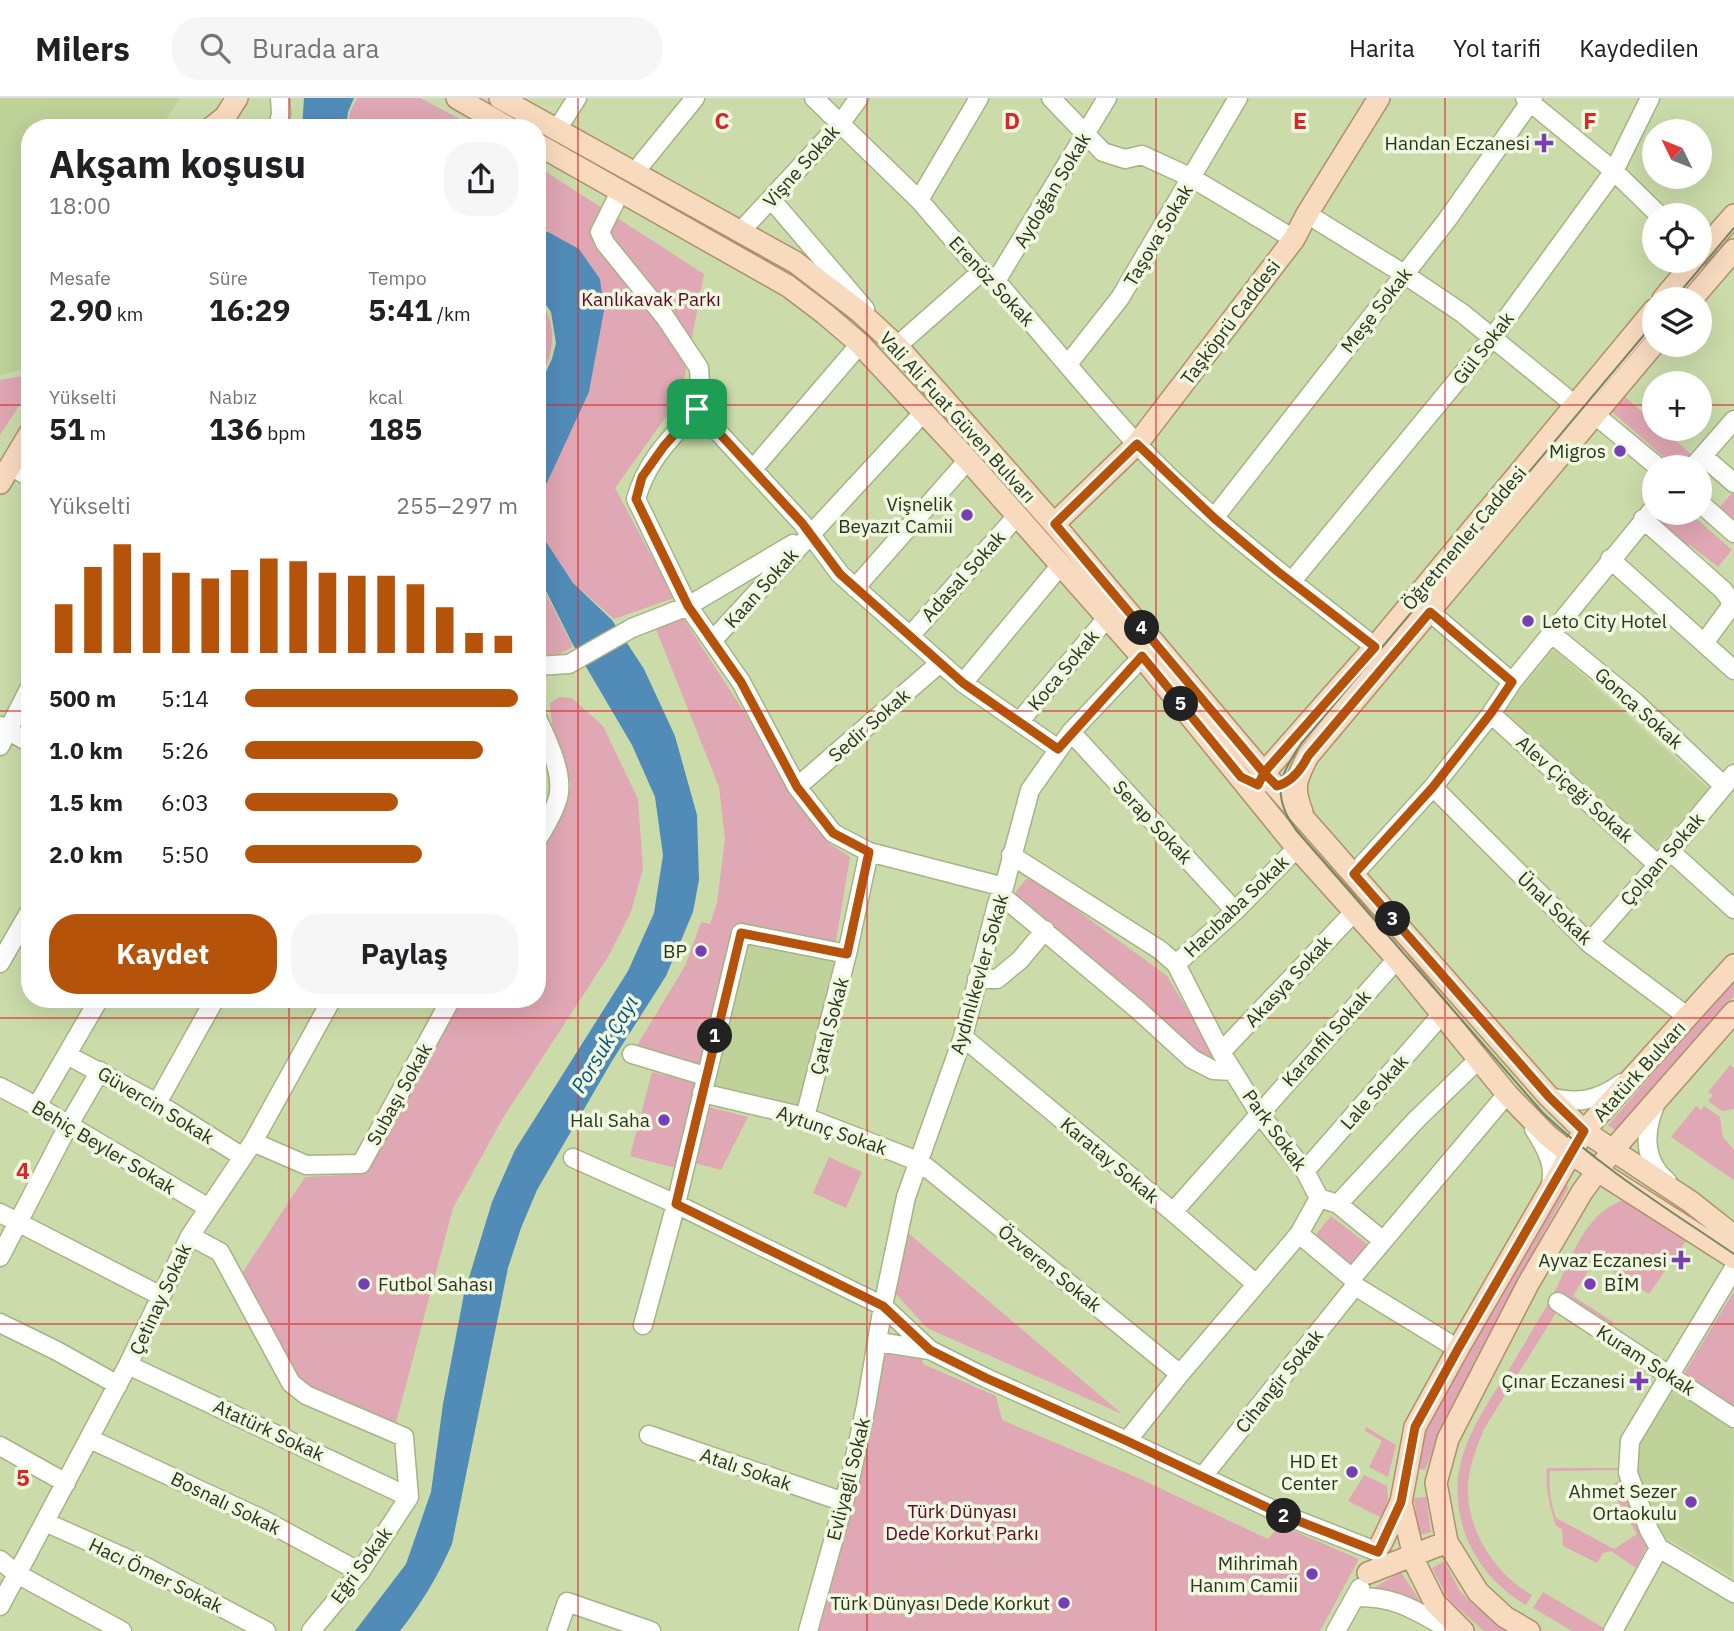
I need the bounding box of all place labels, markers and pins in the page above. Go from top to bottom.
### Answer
place label: Handan Eczanesi [1385,131,1530,155]
marker: Handan Eczanesi [1536,135,1552,151]
pin [667,379,727,439]
place label: Migros [1549,439,1606,463]
marker: Migros [1612,443,1628,459]
place label: Vişnelik Beyazıt Camii [838,492,953,538]
marker: Vişnelik Beyazıt Camii [959,507,975,523]
place label: Leto City Hotel [1542,609,1667,633]
pin: 4 [1124,610,1160,646]
marker: Leto City Hotel [1520,613,1536,629]
pin: 5 [1164,686,1198,722]
pin: 3 [1376,902,1410,936]
place label: BP [663,939,687,963]
marker: BP [693,943,709,959]
pin: 1 [698,1018,732,1054]
place label: Halı Saha [570,1108,650,1132]
marker: Halı Saha [656,1112,672,1128]
place label: Ayvaz Eczanesi [1538,1248,1667,1272]
marker: Ayvaz Eczanesi [1673,1252,1689,1268]
place label: Futbol Sahası [378,1272,493,1296]
place label: BİM [1604,1272,1639,1296]
marker: Futbol Sahası [356,1276,372,1292]
marker: BİM [1582,1276,1598,1292]
place label: Çınar Eczanesi [1501,1369,1625,1393]
marker: Çınar Eczanesi [1631,1373,1647,1389]
place label: HD Et Center [1281,1449,1338,1495]
marker: HD Et Center [1344,1464,1360,1480]
place label: Ahmet Sezer Ortaokulu [1568,1479,1677,1525]
marker: Ahmet Sezer Ortaokulu [1683,1494,1699,1510]
pin: 2 [1266,1498,1302,1534]
place label: Mihrimah Hanım Camii [1190,1551,1298,1597]
marker: Mihrimah Hanım Camii [1304,1566,1320,1582]
place label: Türk Dünyası Dede Korkut [830,1591,1050,1615]
marker: Türk Dünyası Dede Korkut [1056,1595,1072,1611]

